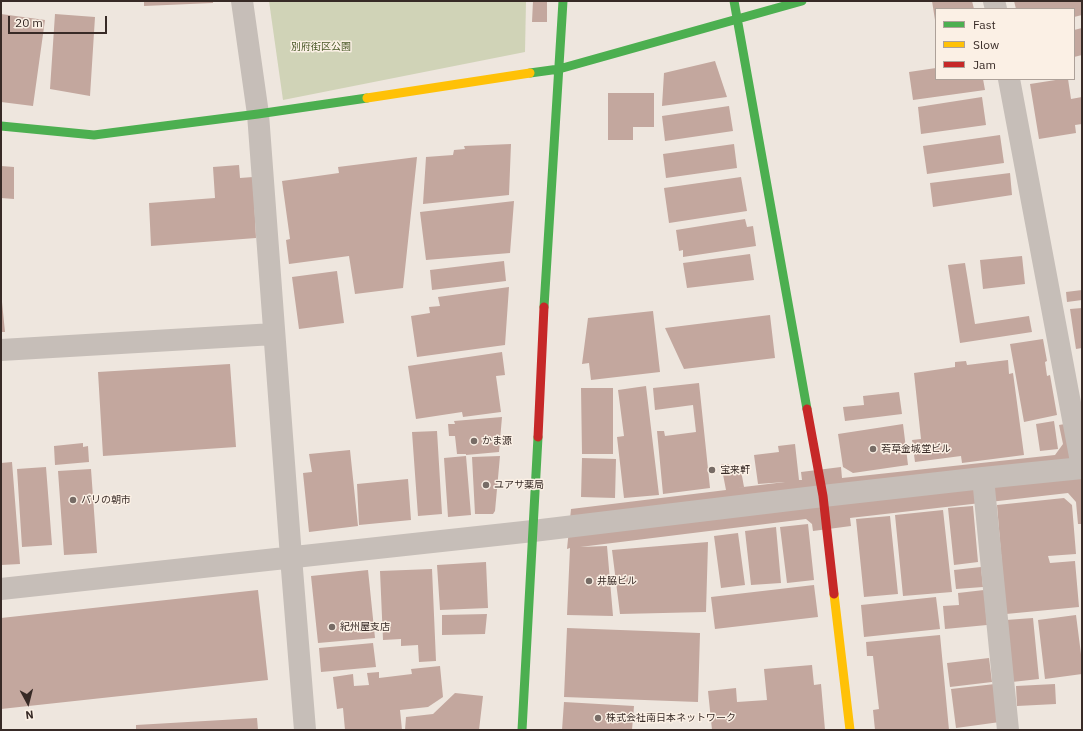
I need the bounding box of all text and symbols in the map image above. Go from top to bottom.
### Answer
scale bar [10,8,109,34]
legend [935,8,1075,80]
text: 20 m [15,15,43,30]
text: Fast [973,17,996,32]
text: Slow [973,37,999,52]
park label: 別府街区公園 [291,41,351,53]
text: Jam [973,57,996,72]
place label: かま源 [482,435,512,447]
marker: かま源 [469,436,479,446]
place label: 若草金城堂ビル [881,443,951,455]
marker: 若草金城堂ビル [868,444,878,454]
place label: 宝来軒 [720,464,750,476]
marker: 宝来軒 [707,465,717,475]
place label: ユアサ薬局 [494,479,544,491]
marker: ユアサ薬局 [481,480,491,490]
place label: パリの朝市 [81,494,131,506]
marker: パリの朝市 [68,495,78,505]
place label: 井脇ビル [597,575,637,587]
marker: 井脇ビル [584,576,594,586]
place label: 紀州屋支店 [340,621,390,633]
marker: 紀州屋支店 [327,622,337,632]
north arrow [8,683,48,723]
text: N [25,707,34,722]
place label: 株式会社南日本ネットワーク [606,712,736,724]
marker: 株式会社南日本ネットワーク [593,713,603,723]

